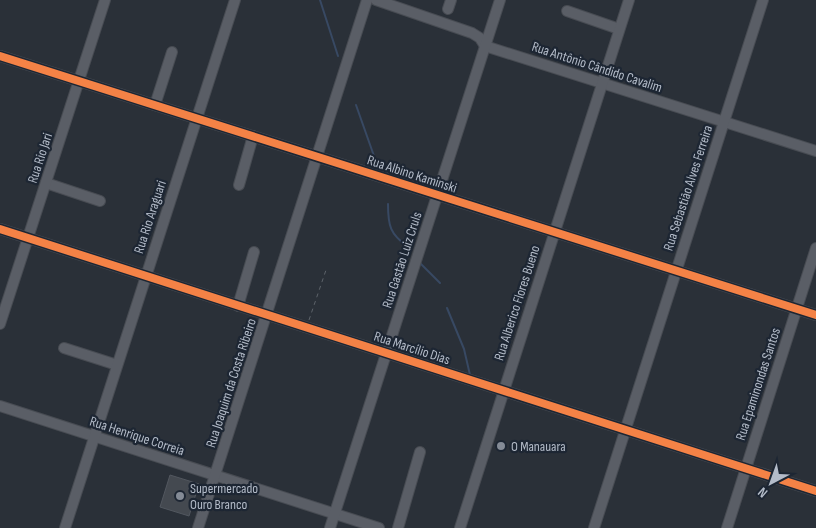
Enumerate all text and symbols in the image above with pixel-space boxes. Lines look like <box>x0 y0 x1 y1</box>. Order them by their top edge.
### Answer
street label: Rua Antônio Cândido Cavalim <box>530 38 664 96</box>
street label: Rua Sebastião Alves Ferreira <box>660 123 716 253</box>
street label: Rua Rio Jari <box>24 131 56 185</box>
street label: Rua Albino Kaminski <box>365 151 459 197</box>
street label: Rua Rio Araguari <box>130 178 170 256</box>
street label: Rua Gastão Luiz Cruls <box>378 210 426 310</box>
street label: Rua Alberico Flores Bueno <box>490 243 544 363</box>
street label: Rua Joaquim da Costa Ribeiro <box>202 316 260 450</box>
street label: Rua Epaminondas Santos <box>732 326 784 442</box>
street label: Rua Marcílio Dias <box>372 328 452 368</box>
street label: Rua Henrique Correia <box>87 413 187 459</box>
place label: O Manauara <box>511 438 566 455</box>
marker: O Manauara <box>495 440 507 452</box>
north arrow <box>746 458 796 508</box>
place label: Supermercado Ouro Branco <box>190 480 258 513</box>
text: N <box>754 484 771 501</box>
marker: Supermercado Ouro Branco <box>174 490 186 502</box>

